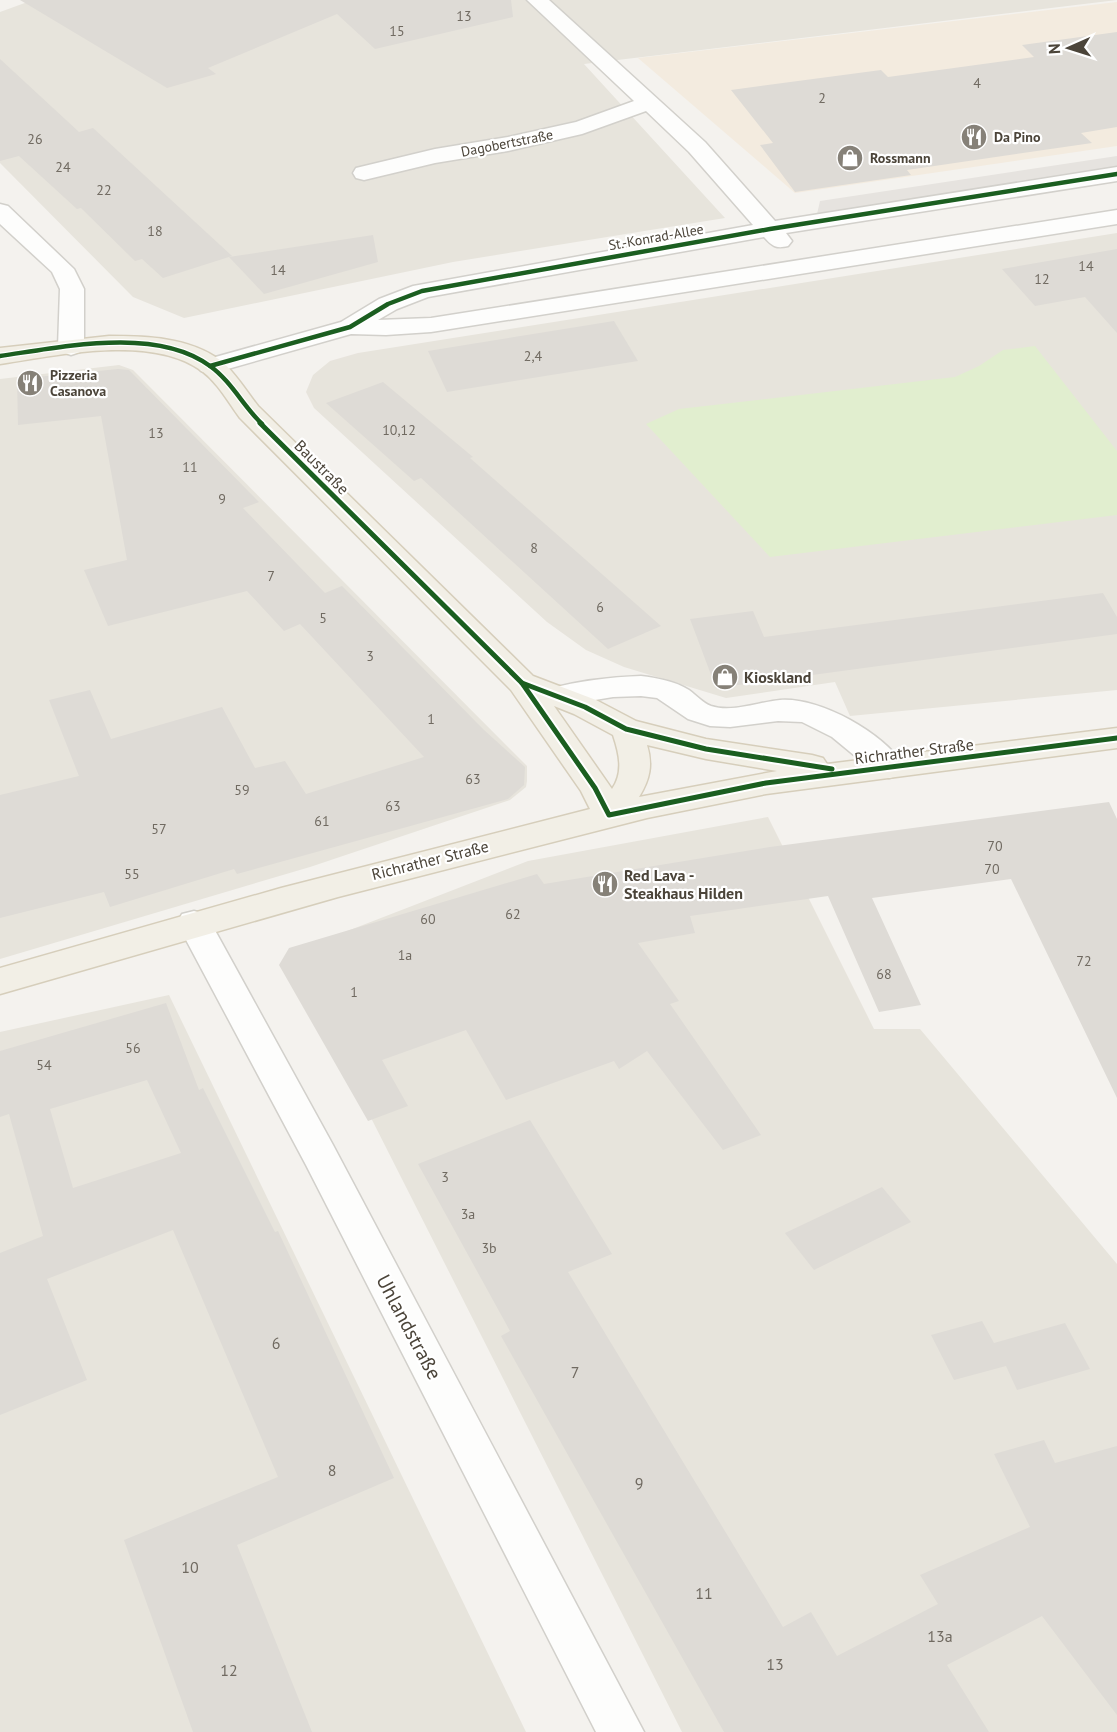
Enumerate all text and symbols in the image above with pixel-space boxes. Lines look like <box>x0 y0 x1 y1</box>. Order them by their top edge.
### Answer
house number: 13 <box>456 7 472 25</box>
north arrow <box>1039 18 1099 78</box>
house number: 15 <box>389 22 405 40</box>
text: N <box>1044 43 1064 55</box>
house number: 4 <box>973 74 981 92</box>
house number: 2 <box>818 89 826 107</box>
restaurant icon: Da Pino <box>959 122 989 152</box>
street label: Dagobertstraße <box>459 125 555 161</box>
place label: Da Pino <box>994 128 1041 146</box>
house number: 26 <box>27 130 43 148</box>
shop icon: Rossmann <box>835 143 865 173</box>
place label: Rossmann <box>870 149 931 167</box>
house number: 24 <box>55 158 71 176</box>
house number: 22 <box>96 181 112 199</box>
street label: St.-Konrad-Allee <box>607 220 705 254</box>
house number: 18 <box>147 222 163 240</box>
house number: 14 <box>1078 257 1094 275</box>
house number: 14 <box>270 261 286 279</box>
house number: 12 <box>1034 270 1050 288</box>
house number: 2,4 <box>524 347 543 365</box>
place label: Pizzeria Casanova <box>50 366 106 400</box>
restaurant icon: Pizzeria Casanova <box>15 368 45 398</box>
house number: 10,12 <box>382 421 416 439</box>
house number: 13 <box>148 424 164 442</box>
street label: Baustraße <box>291 436 353 498</box>
house number: 11 <box>182 458 198 476</box>
house number: 9 <box>218 490 226 508</box>
house number: 8 <box>530 539 538 557</box>
house number: 7 <box>267 567 275 585</box>
house number: 6 <box>596 598 604 616</box>
house number: 5 <box>319 609 327 627</box>
house number: 3 <box>366 647 374 665</box>
shop icon: Kioskland <box>710 662 740 692</box>
place label: Kioskland <box>744 667 811 687</box>
house number: 1 <box>427 710 435 728</box>
street label: Richrather Straße <box>853 734 975 768</box>
house number: 63 <box>465 770 481 788</box>
house number: 59 <box>234 781 250 799</box>
house number: 63 <box>385 797 401 815</box>
house number: 61 <box>314 812 330 830</box>
house number: 57 <box>151 820 167 838</box>
street label: Richrather Straße <box>369 836 491 884</box>
house number: 70 <box>987 837 1003 855</box>
house number: 70 <box>984 860 1000 878</box>
house number: 55 <box>124 865 140 883</box>
place label: Red Lava - Steakhaus Hilden <box>624 865 743 903</box>
restaurant icon: Red Lava - Steakhaus Hilden <box>590 869 620 899</box>
house number: 62 <box>505 905 521 923</box>
house number: 60 <box>420 910 436 928</box>
house number: 1a <box>398 946 412 964</box>
house number: 72 <box>1076 952 1092 970</box>
house number: 68 <box>876 965 892 983</box>
house number: 1 <box>350 983 358 1001</box>
house number: 56 <box>125 1039 141 1057</box>
house number: 54 <box>36 1056 52 1074</box>
house number: 3 <box>441 1168 449 1186</box>
house number: 3a <box>461 1205 475 1223</box>
house number: 3b <box>481 1239 497 1257</box>
street label: Uhlandstraße <box>370 1270 448 1384</box>
house number: 6 <box>272 1333 280 1353</box>
house number: 7 <box>571 1362 579 1382</box>
house number: 8 <box>328 1460 336 1480</box>
house number: 9 <box>635 1473 643 1493</box>
house number: 10 <box>181 1557 199 1577</box>
house number: 11 <box>695 1583 713 1603</box>
house number: 13a <box>927 1626 953 1646</box>
house number: 13 <box>766 1654 784 1674</box>
house number: 12 <box>220 1660 238 1680</box>

